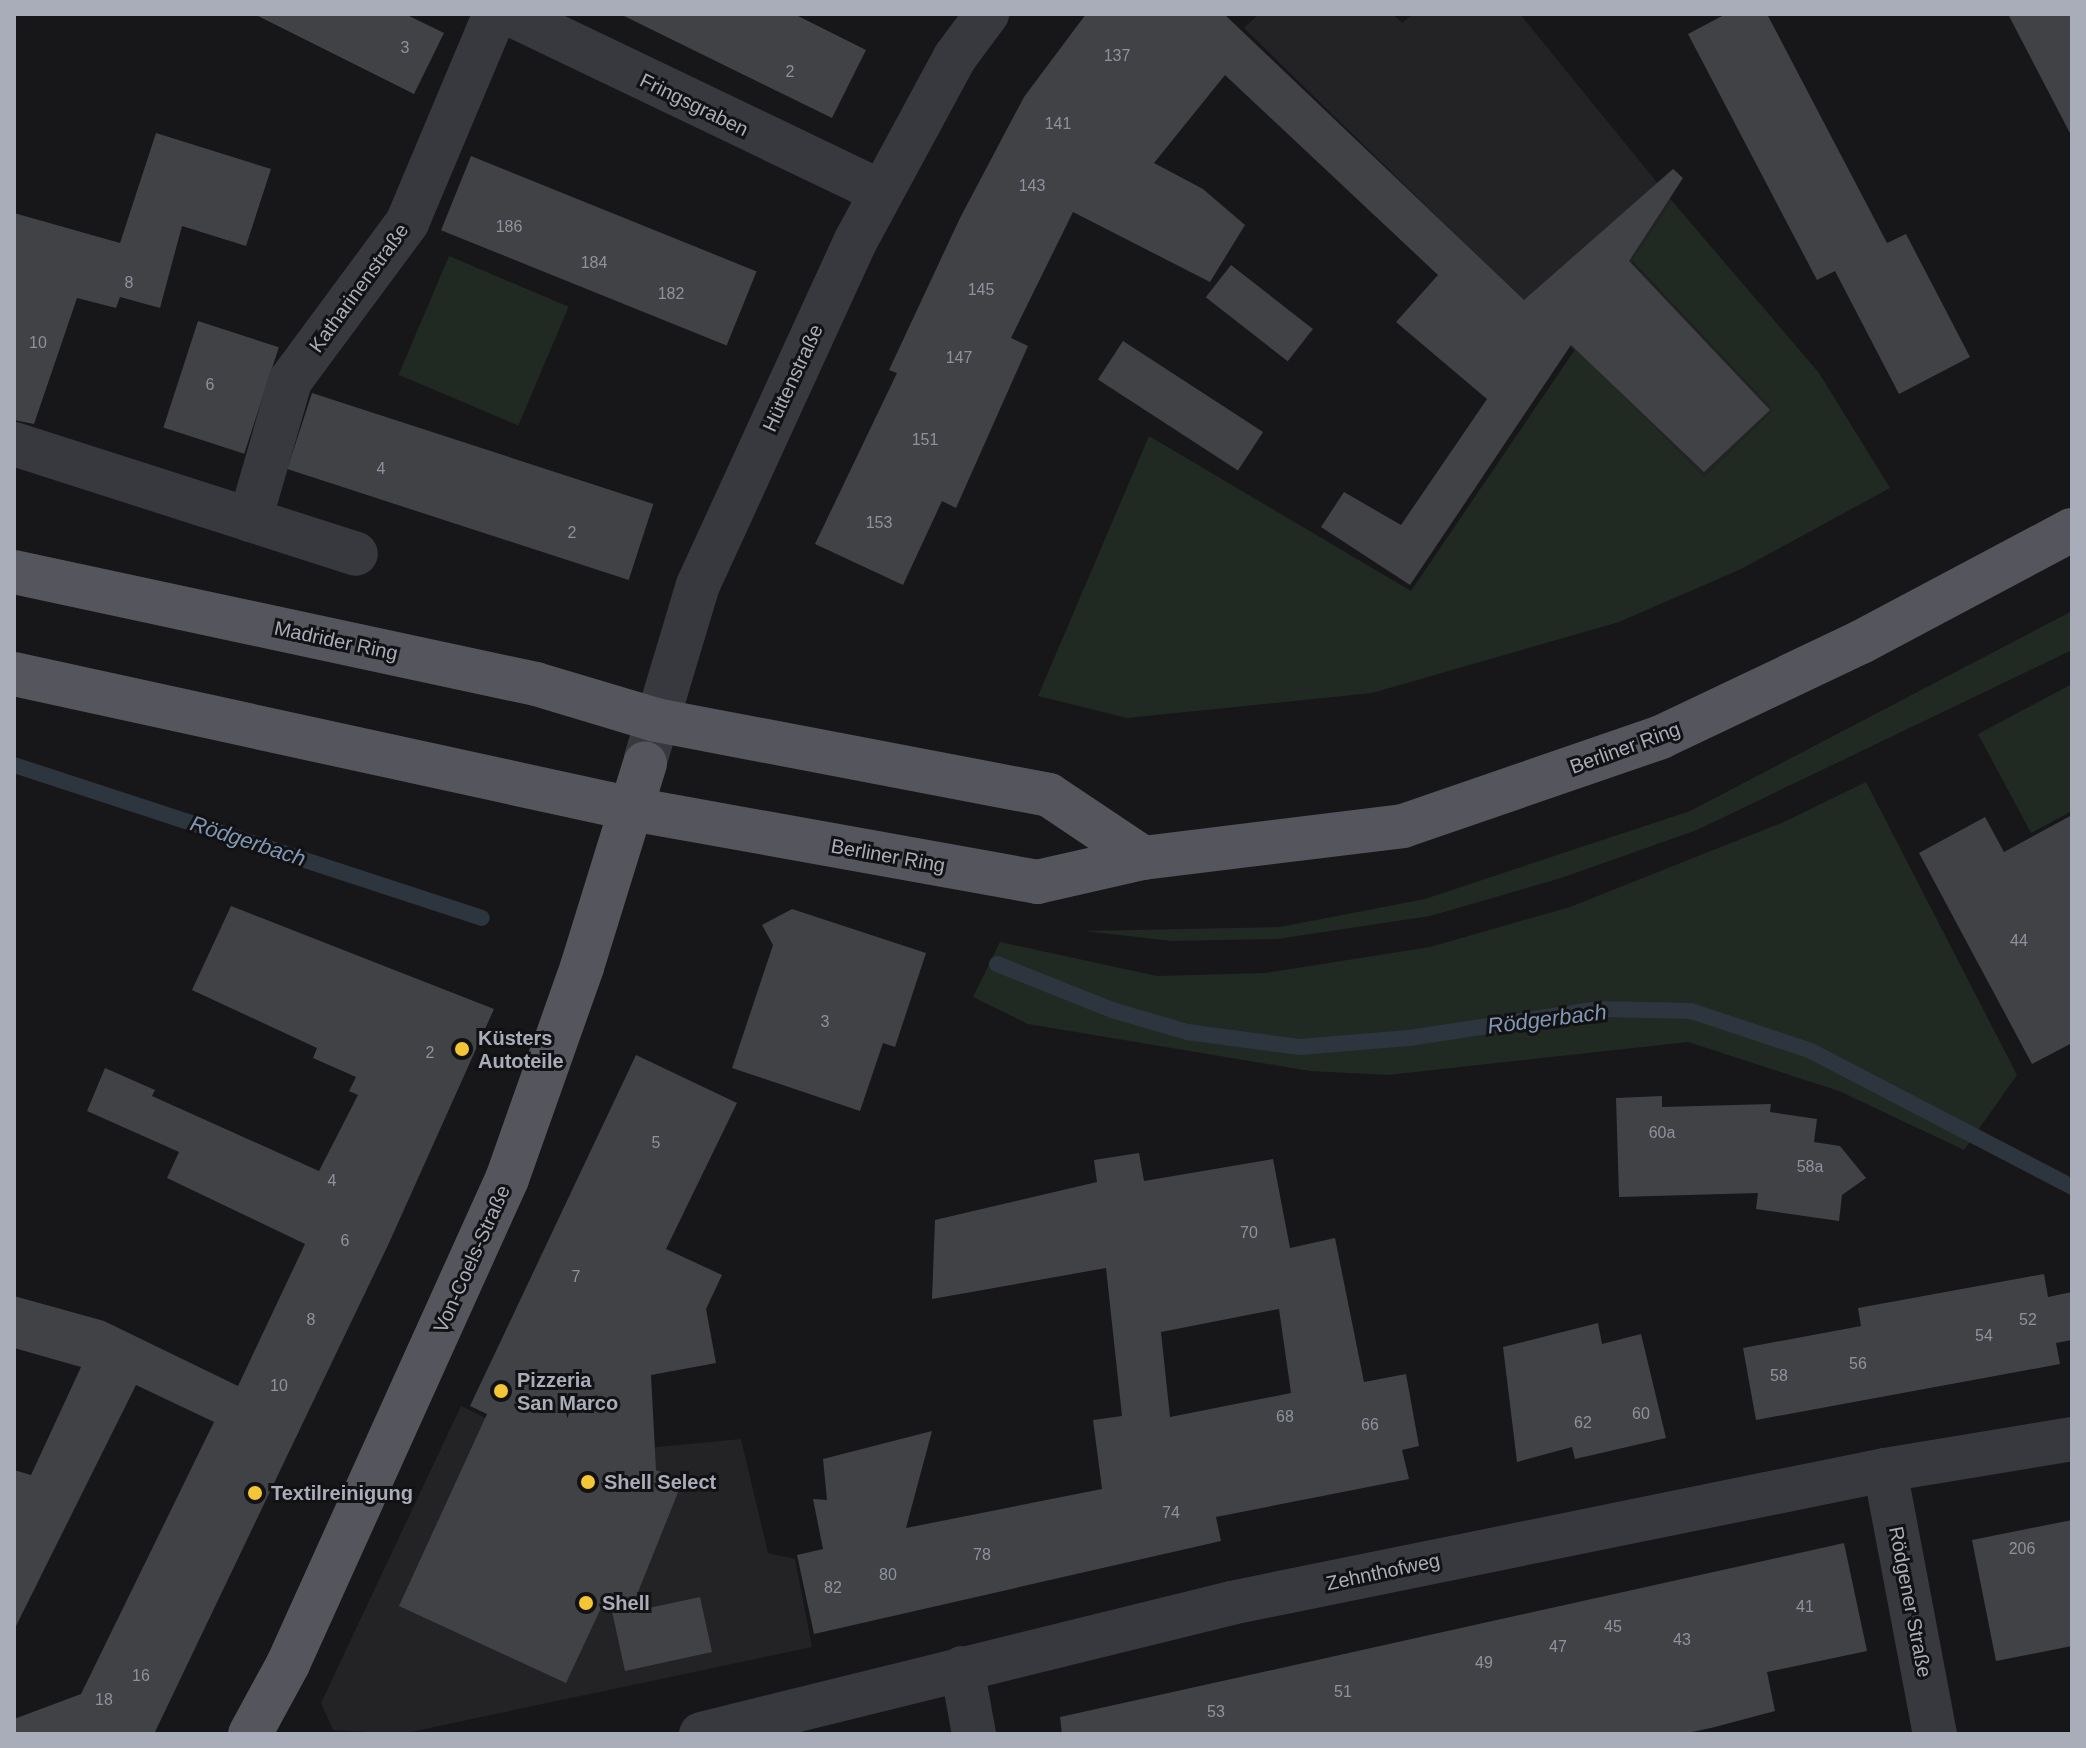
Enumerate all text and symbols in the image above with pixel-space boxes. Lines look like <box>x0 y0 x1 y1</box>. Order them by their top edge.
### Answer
house number: 3 <box>401 38 409 58</box>
house number: 137 <box>1104 46 1130 66</box>
house number: 2 <box>786 62 794 82</box>
street label: Fringsgraben <box>636 68 752 142</box>
house number: 141 <box>1045 114 1071 134</box>
house number: 143 <box>1019 176 1045 196</box>
house number: 186 <box>496 217 522 237</box>
street label: Katharinenstraße <box>304 219 414 357</box>
house number: 184 <box>581 253 607 273</box>
house number: 8 <box>125 273 133 293</box>
house number: 145 <box>968 280 994 300</box>
house number: 182 <box>658 284 684 304</box>
street label: Hüttenstraße <box>758 321 828 435</box>
house number: 10 <box>29 333 47 353</box>
house number: 147 <box>946 348 972 368</box>
house number: 6 <box>206 375 214 395</box>
house number: 151 <box>912 430 938 450</box>
house number: 4 <box>377 459 385 479</box>
house number: 153 <box>866 513 892 533</box>
house number: 2 <box>568 523 576 543</box>
street label: Madrider Ring <box>272 616 400 666</box>
street label: Berliner Ring <box>1567 717 1683 779</box>
water label: Rödgerbach <box>187 810 309 872</box>
street label: Berliner Ring <box>829 834 947 878</box>
house number: 44 <box>2010 931 2028 951</box>
water label: Rödgerbach <box>1486 999 1608 1039</box>
house number: 3 <box>821 1012 829 1032</box>
place label: Küsters Autoteile <box>478 1026 564 1073</box>
marker: Küsters Autoteile <box>453 1040 471 1058</box>
house number: 2 <box>426 1043 434 1063</box>
house number: 60a <box>1649 1123 1675 1143</box>
house number: 5 <box>652 1133 660 1153</box>
house number: 58a <box>1797 1157 1823 1177</box>
house number: 4 <box>328 1171 336 1191</box>
street label: Von-Coels-Straße <box>429 1182 515 1336</box>
house number: 70 <box>1240 1223 1258 1243</box>
house number: 6 <box>341 1231 349 1251</box>
house number: 7 <box>572 1267 580 1287</box>
house number: 8 <box>307 1310 315 1330</box>
house number: 52 <box>2019 1310 2037 1330</box>
house number: 54 <box>1975 1326 1993 1346</box>
house number: 56 <box>1849 1354 1867 1374</box>
house number: 58 <box>1770 1366 1788 1386</box>
place label: Pizzeria San Marco <box>517 1368 618 1415</box>
house number: 10 <box>270 1376 288 1396</box>
marker: Pizzeria San Marco <box>492 1382 510 1400</box>
house number: 60 <box>1632 1404 1650 1424</box>
house number: 68 <box>1276 1407 1294 1427</box>
house number: 62 <box>1574 1413 1592 1433</box>
house number: 66 <box>1361 1415 1379 1435</box>
place label: Shell Select <box>604 1470 716 1494</box>
marker: Shell Select <box>579 1473 597 1491</box>
place label: Textilreinigung <box>271 1481 413 1505</box>
marker: Textilreinigung <box>246 1484 264 1502</box>
house number: 74 <box>1162 1503 1180 1523</box>
street label: Rödgener Straße <box>1884 1524 1936 1680</box>
house number: 206 <box>2009 1539 2035 1559</box>
house number: 78 <box>973 1545 991 1565</box>
street label: Zehnthofweg <box>1324 1548 1442 1596</box>
house number: 80 <box>879 1565 897 1585</box>
house number: 82 <box>824 1578 842 1598</box>
place label: Shell <box>602 1591 650 1615</box>
marker: Shell <box>577 1594 595 1612</box>
house number: 41 <box>1796 1597 1814 1617</box>
house number: 45 <box>1604 1617 1622 1637</box>
house number: 43 <box>1673 1630 1691 1650</box>
house number: 47 <box>1549 1637 1567 1657</box>
house number: 49 <box>1475 1653 1493 1673</box>
house number: 16 <box>132 1666 150 1686</box>
house number: 51 <box>1334 1682 1352 1702</box>
house number: 18 <box>95 1690 113 1710</box>
house number: 53 <box>1207 1702 1225 1722</box>

